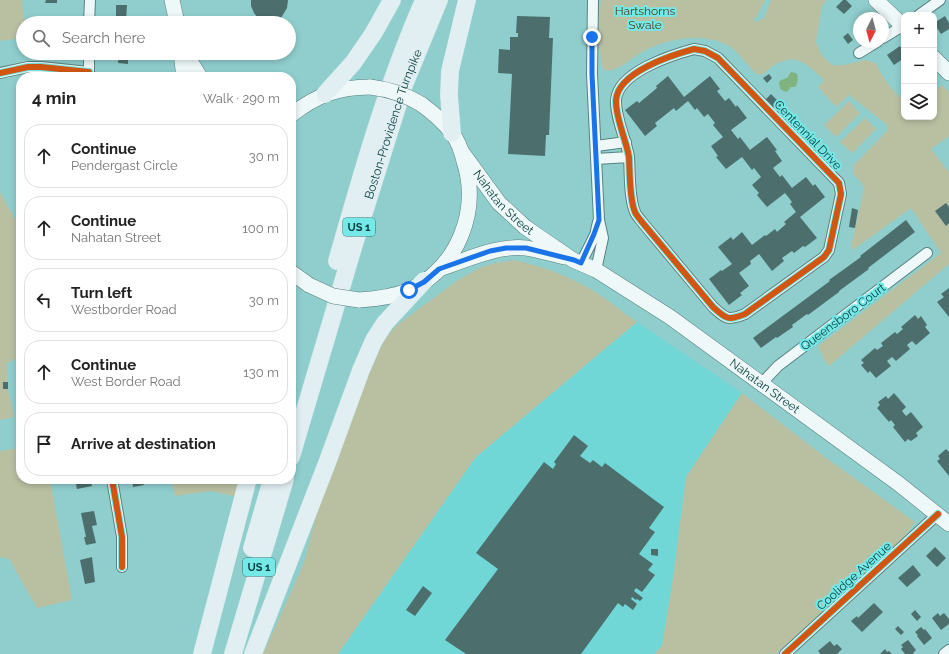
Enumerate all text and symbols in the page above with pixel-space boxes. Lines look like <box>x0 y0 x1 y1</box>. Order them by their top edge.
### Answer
park label: Hartshorns Swale <box>615 4 675 32</box>
north arrow <box>853 12 889 48</box>
map controls <box>901 12 937 120</box>
button: + <box>901 12 937 48</box>
search box <box>16 16 296 60</box>
icon: search <box>30 27 52 49</box>
route end <box>583 28 601 46</box>
text: Search here <box>62 29 145 47</box>
street label: Boston-Providence Turnpike <box>362 47 425 201</box>
button: − <box>901 48 937 84</box>
button: layers <box>901 84 937 120</box>
text: 4 min <box>32 88 76 108</box>
text: Walk · 290 m <box>203 91 280 106</box>
street label: Centennial Drive <box>771 97 845 173</box>
text: Continue <box>71 140 136 158</box>
icon: ahead <box>33 145 55 167</box>
text: 30 m <box>249 149 279 164</box>
text: Pendergast Circle <box>71 158 178 173</box>
street label: Nahatan Street <box>470 167 536 238</box>
text: Continue <box>71 212 136 230</box>
icon: ahead <box>33 217 55 239</box>
road number: US 1 <box>343 218 375 236</box>
text: 100 m <box>242 221 279 236</box>
text: Nahatan Street <box>71 230 161 245</box>
route start <box>400 281 418 299</box>
street label: Queensboro Court <box>798 281 888 353</box>
text: Turn left <box>71 284 132 302</box>
icon: left <box>33 289 55 311</box>
text: 30 m <box>249 293 279 308</box>
text: Westborder Road <box>71 302 177 317</box>
text: Continue <box>71 356 136 374</box>
street label: Nahatan Street <box>727 356 802 416</box>
icon: ahead <box>33 361 55 383</box>
text: 130 m <box>243 365 279 380</box>
text: West Border Road <box>71 374 181 389</box>
icon: arrive <box>33 433 55 455</box>
text: Arrive at destination <box>71 435 216 453</box>
street label: Coolidge Avenue <box>814 539 894 613</box>
road number: US 1 <box>243 558 275 576</box>

